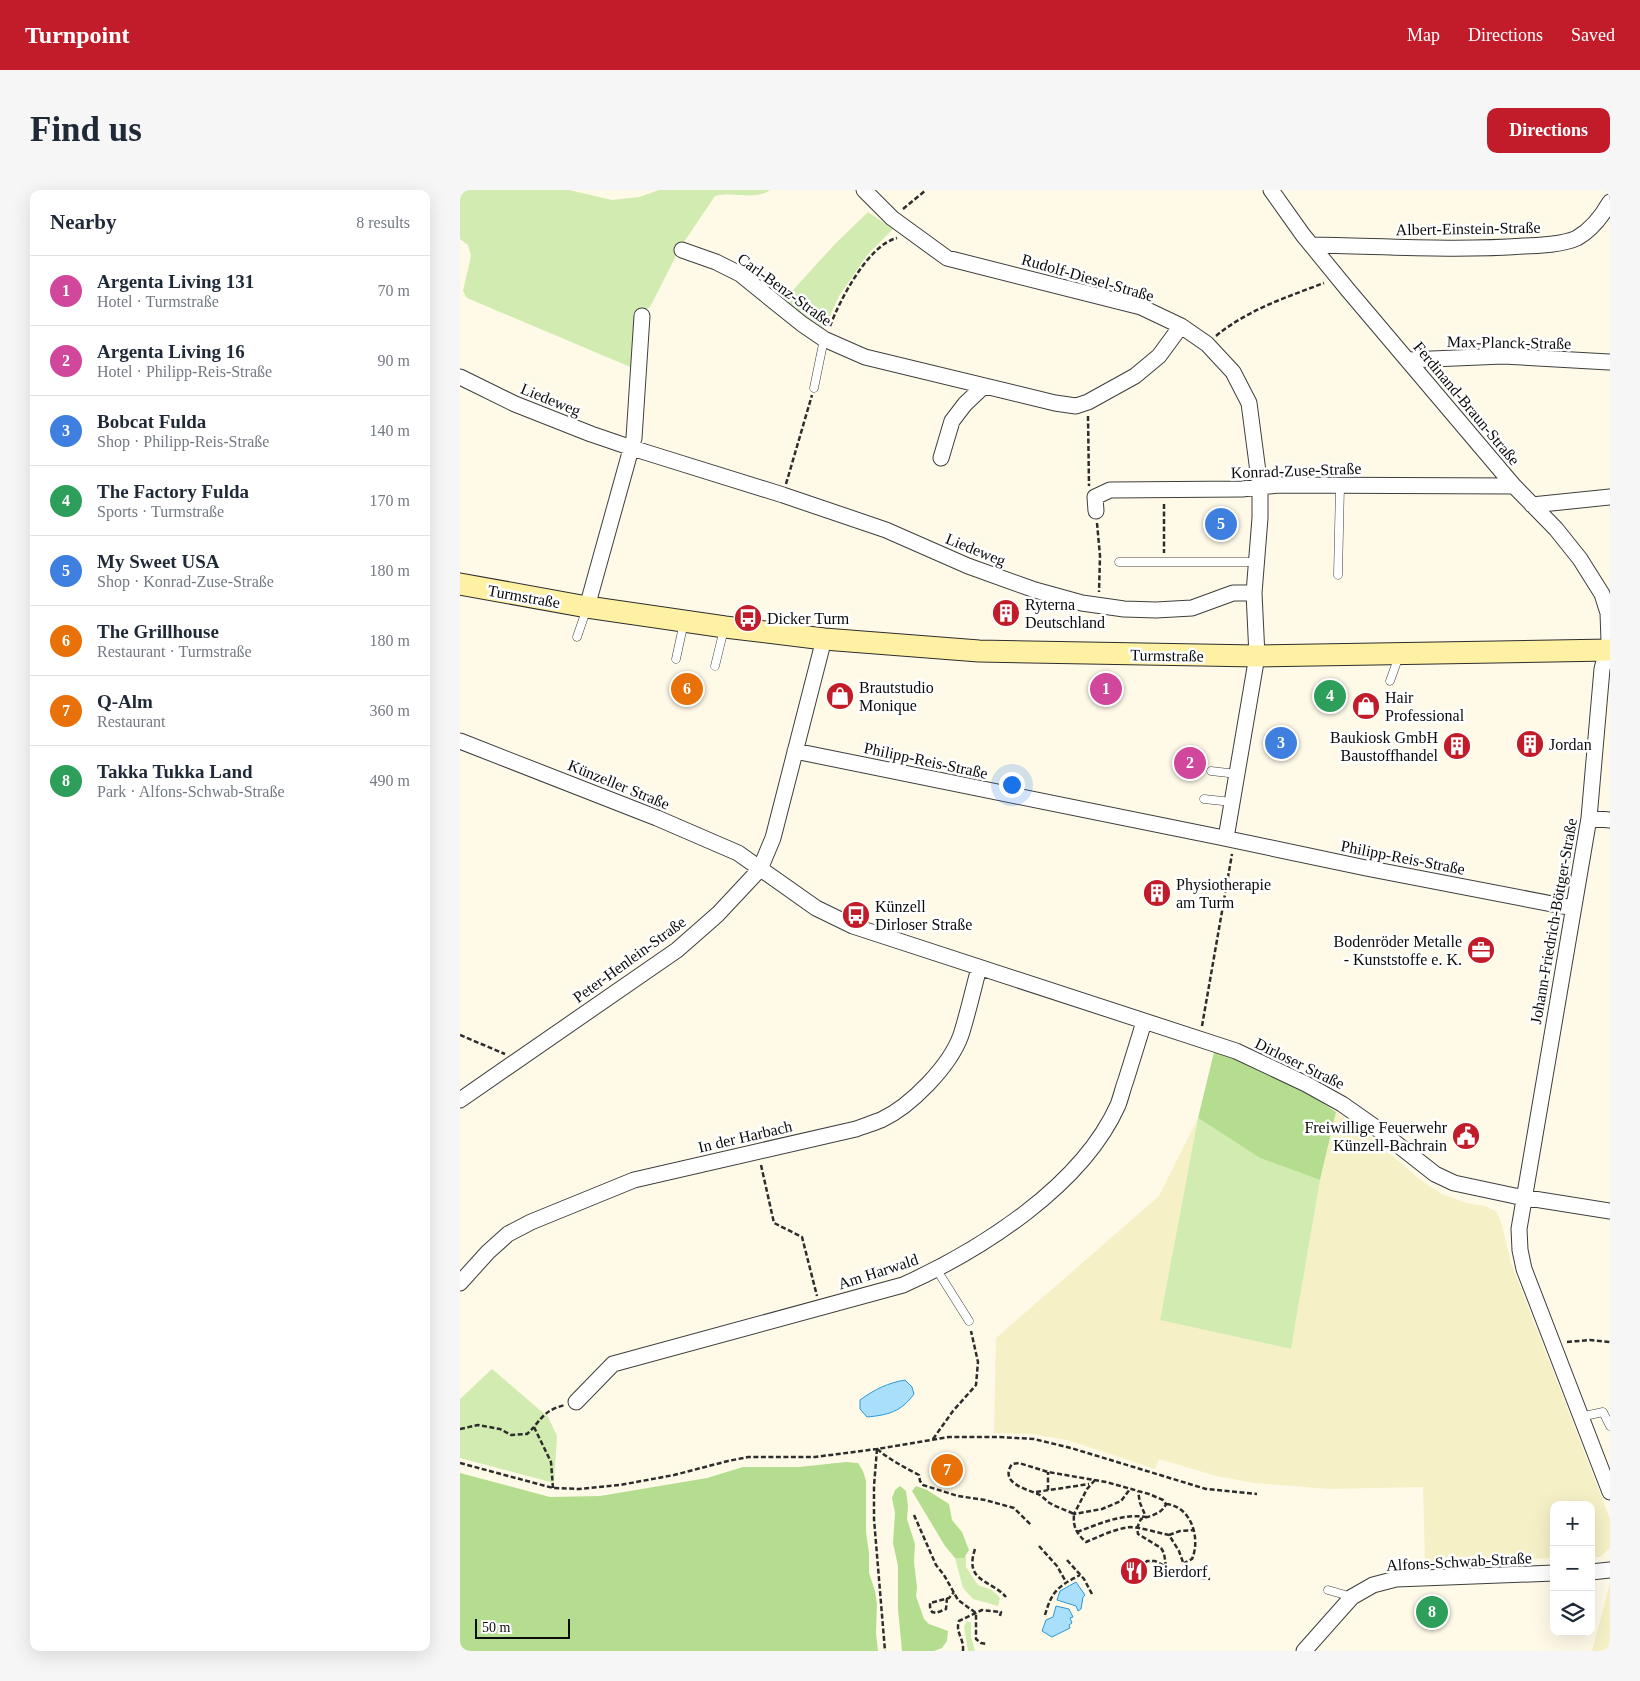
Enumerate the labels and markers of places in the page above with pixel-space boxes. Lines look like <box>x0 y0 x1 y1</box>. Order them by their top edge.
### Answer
pin: 5 <box>1205 505 1237 543</box>
place label: Ryterna Deutschland <box>1025 596 1105 631</box>
building icon: Ryterna Deutschland <box>991 598 1021 628</box>
bus stop icon: Dicker Turm <box>733 603 763 633</box>
place label: Dicker Turm <box>767 610 850 627</box>
pin: 6 <box>671 670 703 708</box>
pin: 1 <box>1090 670 1122 708</box>
pin: 4 <box>1314 677 1346 715</box>
place label: Brautstudio Monique <box>859 679 934 715</box>
shop icon: Brautstudio Monique <box>825 681 855 711</box>
place label: Hair Professional <box>1385 689 1465 724</box>
shop icon: Hair Professional <box>1351 691 1381 721</box>
pin: 3 <box>1265 724 1297 762</box>
place label: Baukiosk GmbH Baustoffhandel <box>1330 729 1439 764</box>
building icon: Jordan <box>1515 729 1545 759</box>
building icon: Baukiosk GmbH Baustoffhandel <box>1442 731 1472 761</box>
place label: Jordan <box>1549 736 1592 753</box>
pin: 2 <box>1174 744 1206 782</box>
place label: Physiotherapie am Turm <box>1176 876 1271 911</box>
building icon: Physiotherapie am Turm <box>1142 878 1172 908</box>
place label: Künzell Dirloser Straße <box>875 898 972 933</box>
bus stop icon: Künzell Dirloser Straße <box>841 900 871 930</box>
place label: Bodenröder Metalle - Kunststoffe e. K. <box>1334 933 1462 968</box>
office icon: Bodenröder Metalle - Kunststoffe e. K. <box>1466 935 1496 965</box>
place label: Freiwillige Feuerwehr Künzell-Bachrain <box>1304 1119 1448 1154</box>
public building icon: Freiwillige Feuerwehr Künzell-Bachrain <box>1451 1121 1481 1151</box>
pin: 7 <box>931 1451 963 1489</box>
restaurant icon: Bierdorf <box>1119 1556 1149 1586</box>
place label: Bierdorf <box>1153 1563 1208 1580</box>
pin: 8 <box>1416 1593 1448 1631</box>

